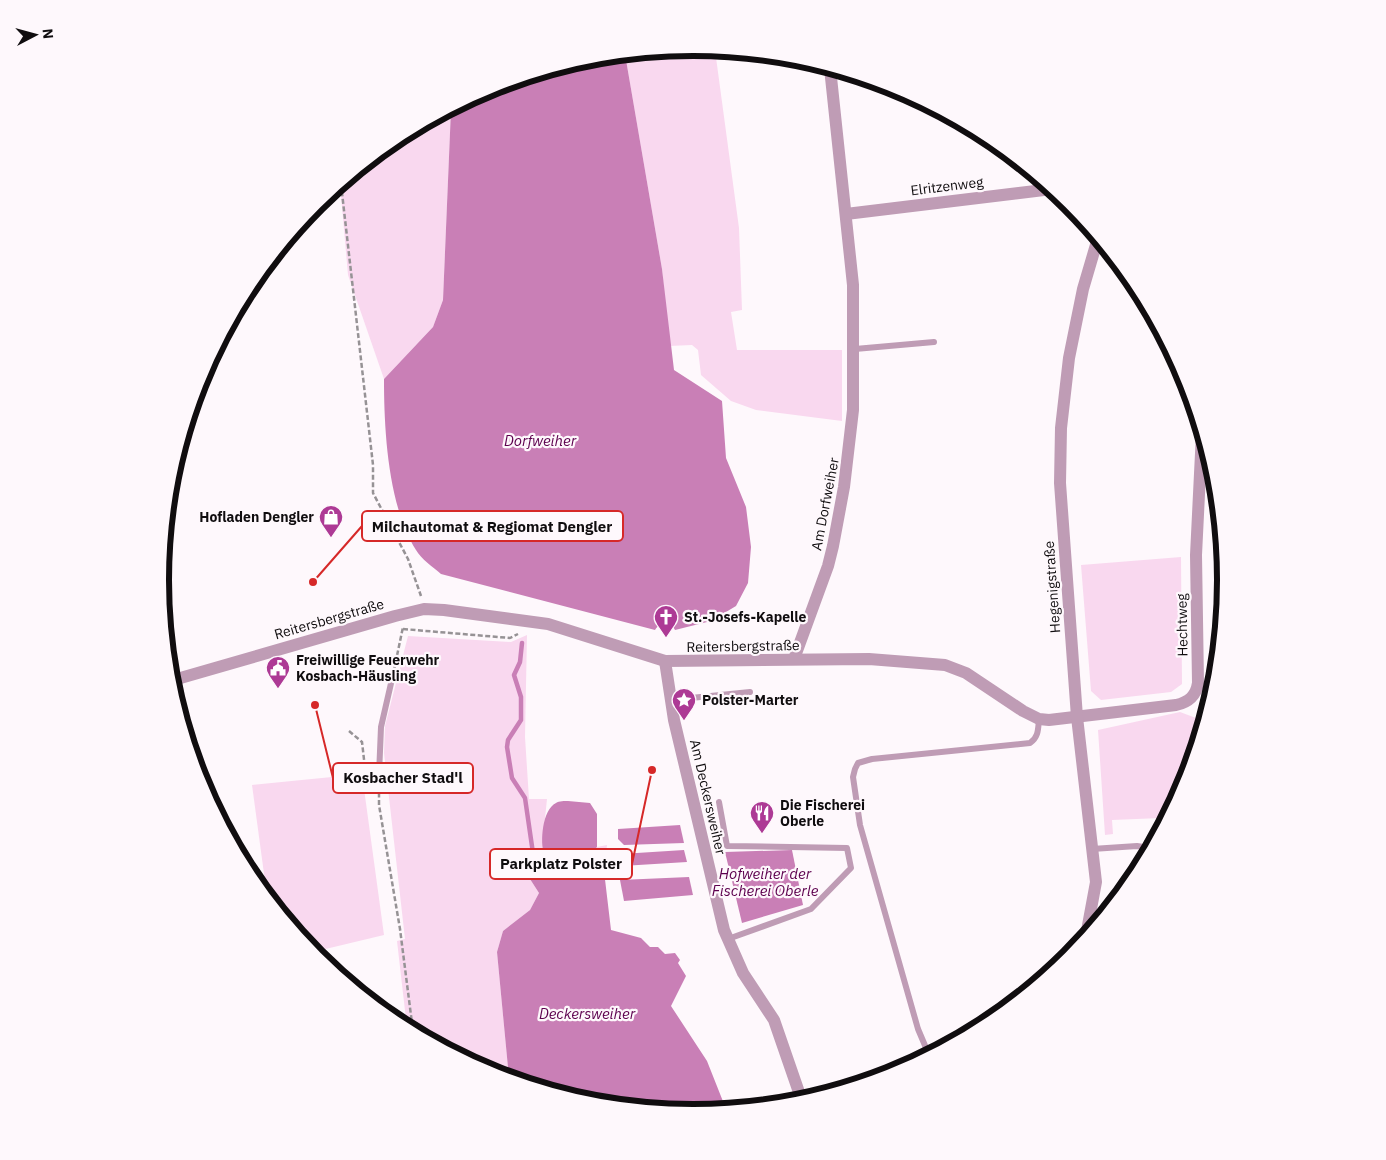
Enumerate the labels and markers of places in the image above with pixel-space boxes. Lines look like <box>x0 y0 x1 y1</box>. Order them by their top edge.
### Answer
shop icon: Hofladen Dengler <box>318 504 344 538</box>
place label: Hofladen Dengler <box>199 508 314 526</box>
callout: Milchautomat & Regiomat Dengler <box>362 511 623 541</box>
church icon: St.-Josefs-Kapelle <box>653 604 679 638</box>
place label: St.-Josefs-Kapelle <box>684 608 806 626</box>
place label: Freiwillige Feuerwehr Kosbach-Häusling <box>296 651 440 685</box>
public building icon: Freiwillige Feuerwehr Kosbach-Häusling <box>265 655 291 689</box>
place icon: Polster-Marter <box>671 687 697 721</box>
place label: Polster-Marter <box>702 691 799 709</box>
callout: Kosbacher Stad'l <box>333 763 473 793</box>
place label: Die Fischerei Oberle <box>780 796 865 830</box>
restaurant icon: Die Fischerei Oberle <box>749 800 775 834</box>
callout: Parkplatz Polster <box>490 849 632 879</box>

